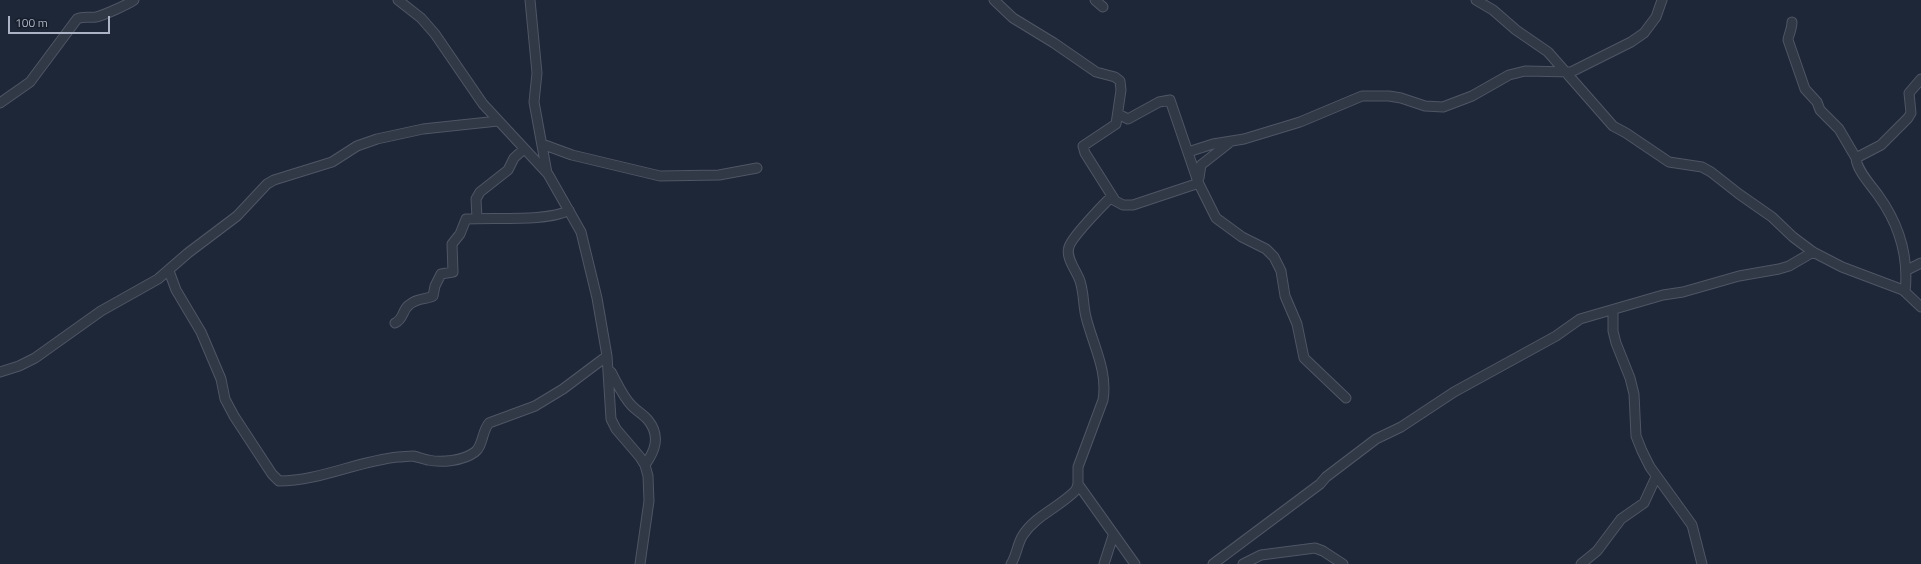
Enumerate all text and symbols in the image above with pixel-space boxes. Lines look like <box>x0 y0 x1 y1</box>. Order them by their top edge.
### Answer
scale bar <box>10 8 112 34</box>
text: 100 m <box>15 13 48 32</box>

